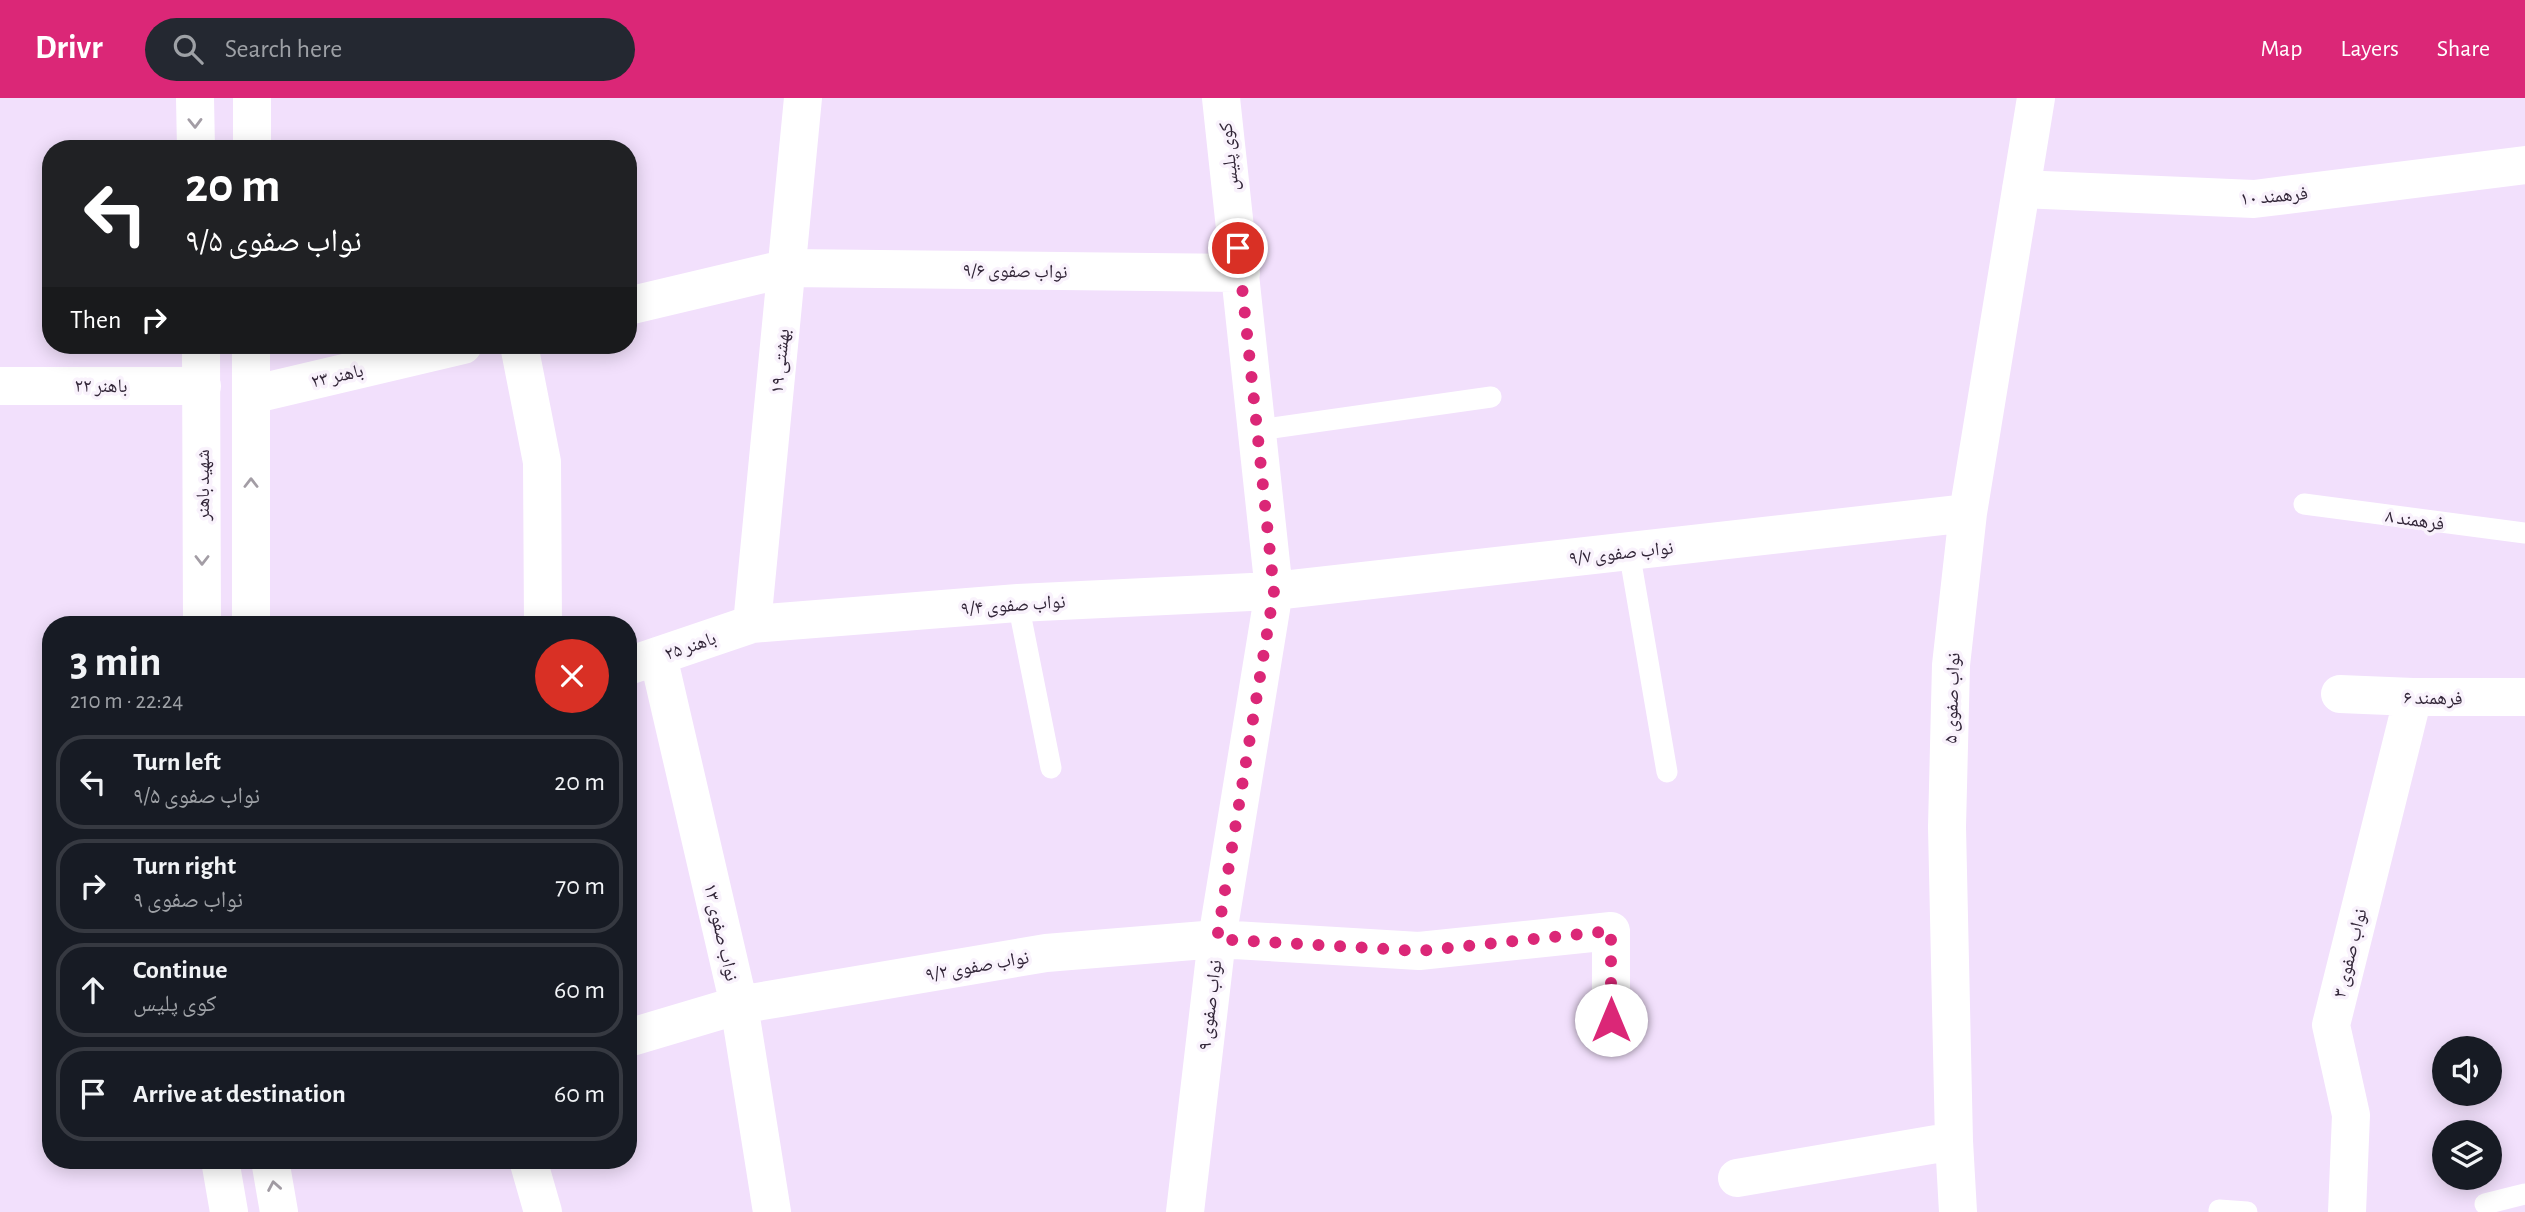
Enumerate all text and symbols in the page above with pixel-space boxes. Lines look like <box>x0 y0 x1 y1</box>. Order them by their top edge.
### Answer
search box <box>145 18 635 81</box>
icon: search <box>169 30 207 68</box>
text: Drivr <box>35 32 103 65</box>
text: Search here <box>225 36 342 62</box>
text: Map <box>2260 37 2302 61</box>
text: Layers <box>2340 37 2399 61</box>
text: Share <box>2437 37 2490 61</box>
one-way arrow <box>188 118 203 129</box>
street label: کوی پلیس <box>1216 121 1244 192</box>
text: 20 m <box>185 162 281 211</box>
icon: left <box>70 168 161 259</box>
street label: فرهمند ۱۰ <box>2239 184 2309 210</box>
pin <box>1208 218 1268 278</box>
text: نواب صفوی ۹/۵ <box>185 225 362 257</box>
icon: arrive <box>1219 229 1257 267</box>
street label: نواب صفوی ۹/۶ <box>962 261 1068 283</box>
icon: right <box>135 301 173 339</box>
text: Then <box>70 307 121 333</box>
street label: بهشتی ۱۹ <box>768 328 794 395</box>
street label: باهنر ۲۳ <box>309 361 366 393</box>
street label: باهنر ۲۲ <box>74 377 128 397</box>
street label: شهید باهنر <box>194 449 214 522</box>
one-way arrow <box>243 477 259 488</box>
street label: فرهمند ۸ <box>2384 507 2446 535</box>
street label: نواب صفوی ۹/۷ <box>1568 539 1674 569</box>
one-way arrow <box>194 555 210 566</box>
street label: نواب صفوی ۹/۴ <box>960 592 1066 620</box>
street label: باهنر ۲۵ <box>662 629 719 665</box>
button: close <box>535 639 609 713</box>
text: 3 min <box>70 641 162 683</box>
street label: نواب صفوی ۵ <box>1941 652 1965 744</box>
street label: فرهمند ۶ <box>2403 688 2463 710</box>
text: 210 m · 22:24 <box>70 690 183 713</box>
text: Turn left <box>133 749 221 775</box>
icon: left <box>74 763 112 801</box>
text: 20 m <box>554 769 605 795</box>
text: نواب صفوی ۹/۵ <box>133 785 260 808</box>
text: Turn right <box>133 853 236 879</box>
icon: right <box>74 867 112 905</box>
text: 70 m <box>555 873 605 899</box>
street label: نواب صفوی ۱۳ <box>699 882 741 983</box>
text: نواب صفوی ۹ <box>133 889 243 912</box>
street label: نواب صفوی ۳ <box>2330 907 2372 1000</box>
street label: نواب صفوی ۹/۲ <box>924 948 1031 986</box>
text: Continue <box>133 957 228 983</box>
street label: نواب صفوی ۹ <box>1196 959 1226 1052</box>
icon: ahead <box>74 971 112 1009</box>
text: 60 m <box>554 977 605 1003</box>
position arrow <box>1574 983 1648 1057</box>
text: کوی پلیس <box>133 993 217 1016</box>
map controls <box>2432 1036 2502 1190</box>
button: sound <box>2432 1036 2502 1106</box>
icon: arrive <box>74 1075 112 1113</box>
text: Arrive at destination <box>133 1081 346 1107</box>
text: 60 m <box>554 1081 605 1107</box>
button: layers <box>2432 1120 2502 1190</box>
one-way arrow <box>267 1180 282 1192</box>

